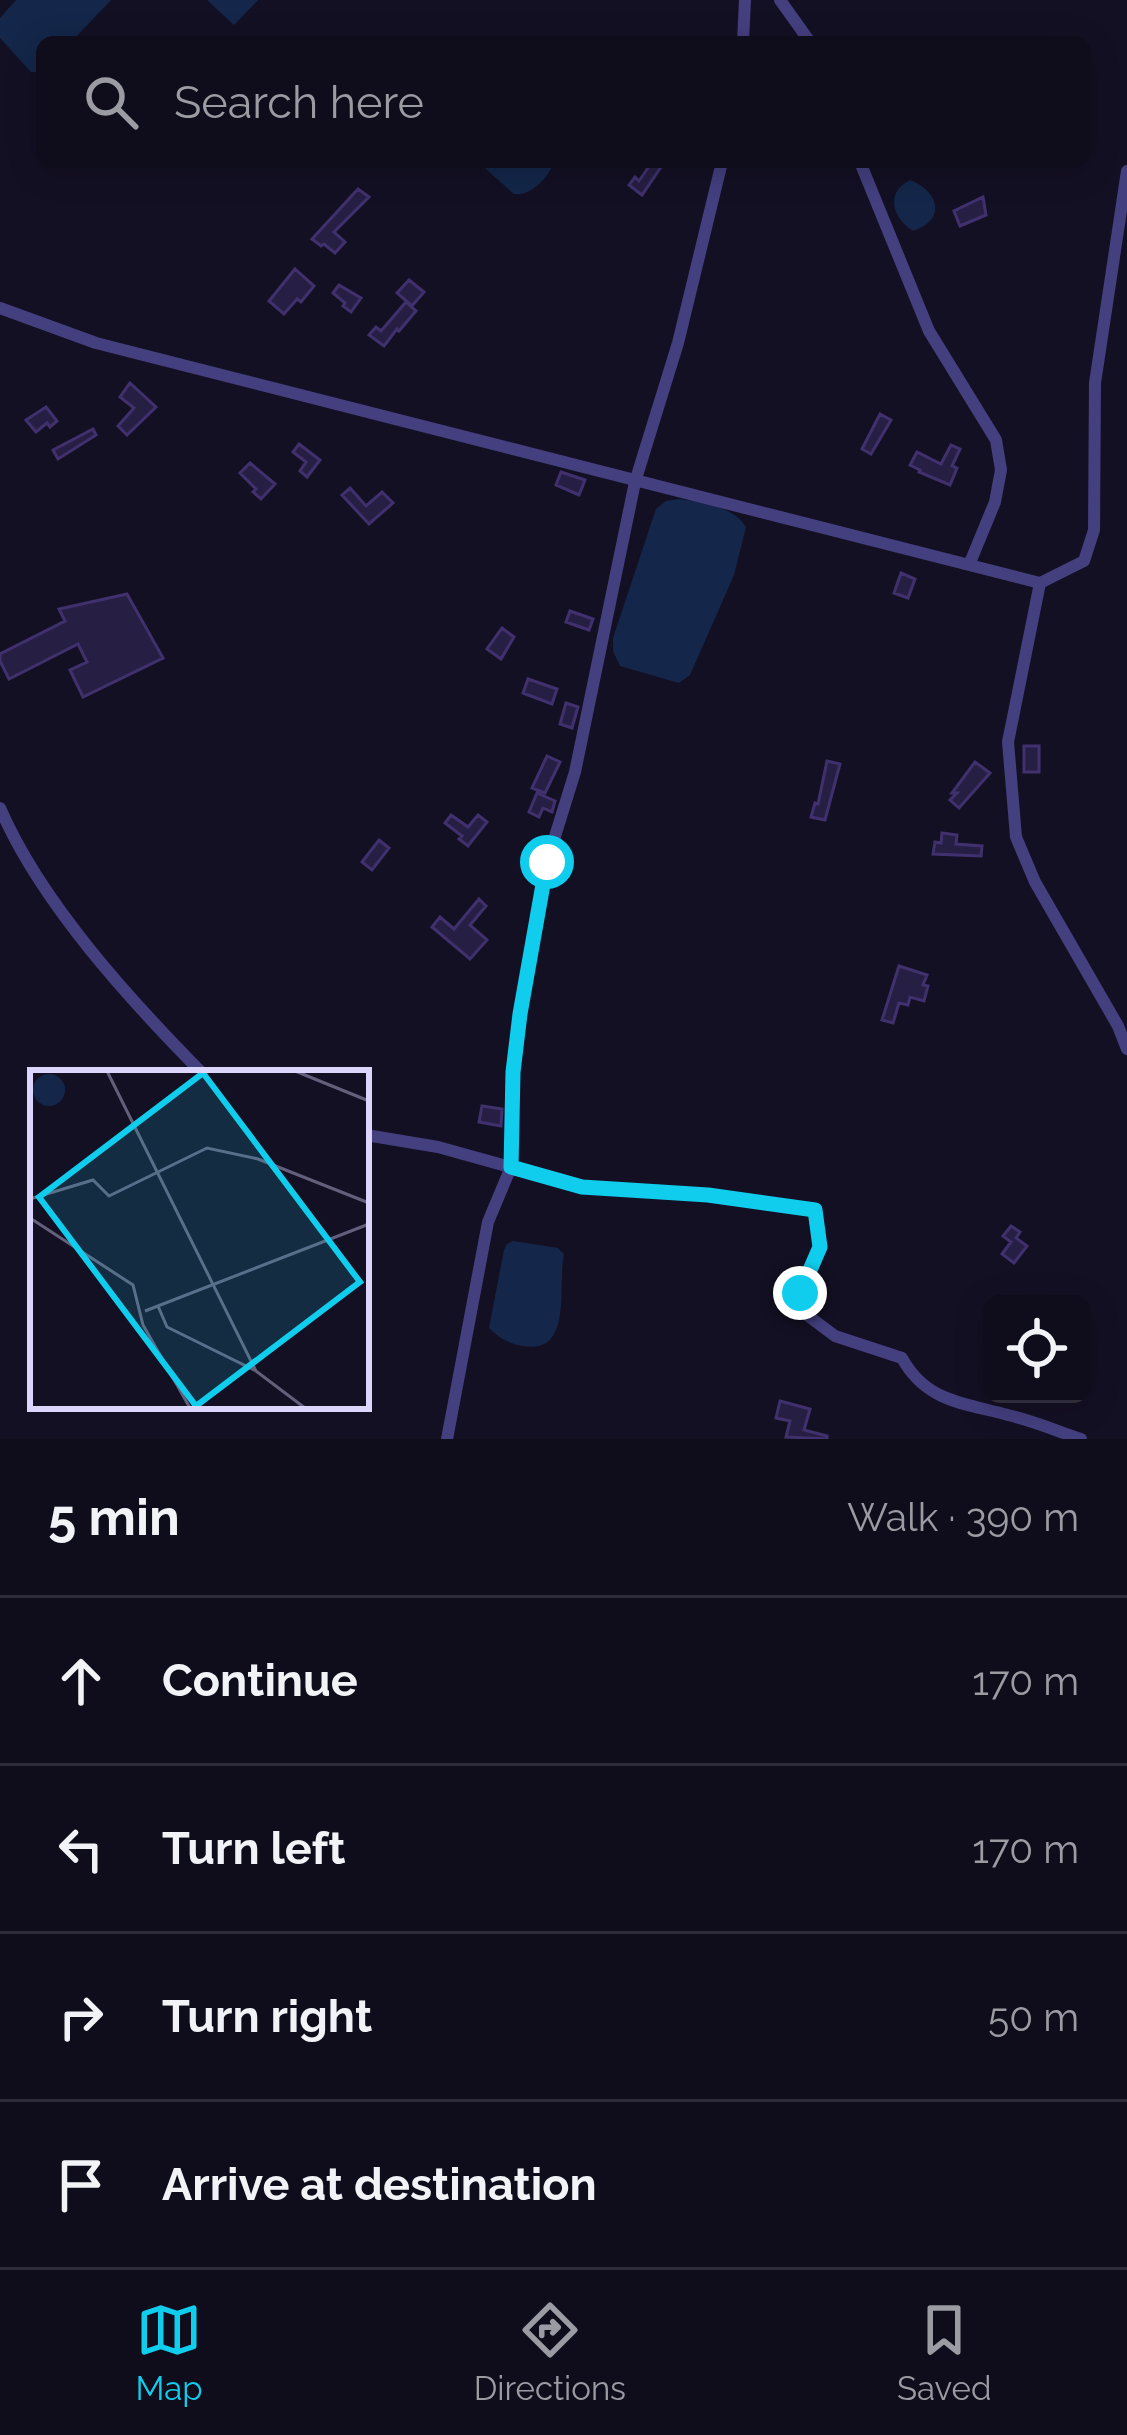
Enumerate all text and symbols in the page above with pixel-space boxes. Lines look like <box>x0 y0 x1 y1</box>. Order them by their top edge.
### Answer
search box <box>36 36 1091 168</box>
icon: search <box>78 69 144 135</box>
text: Search here <box>174 76 424 129</box>
route start <box>520 835 574 889</box>
inset map <box>30 1070 369 1409</box>
route end <box>773 1266 827 1320</box>
map controls <box>983 1295 1091 1403</box>
button: locate <box>983 1295 1091 1403</box>
text: 5 min <box>48 1487 180 1547</box>
text: Walk · 390 m <box>847 1494 1079 1540</box>
icon: ahead <box>48 1648 114 1714</box>
text: Continue <box>162 1654 358 1707</box>
text: 170 m <box>972 1658 1079 1704</box>
icon: left <box>48 1816 114 1882</box>
text: Turn left <box>162 1822 345 1875</box>
text: 170 m <box>972 1826 1079 1872</box>
icon: right <box>48 1984 114 2050</box>
text: Turn right <box>162 1990 372 2043</box>
text: 50 m <box>988 1994 1079 2040</box>
icon: arrive <box>48 2152 114 2218</box>
text: Arrive at destination <box>162 2158 597 2211</box>
tab: Map <box>136 2297 203 2408</box>
tab: Directions <box>474 2297 626 2408</box>
tab: Saved <box>897 2297 991 2408</box>

